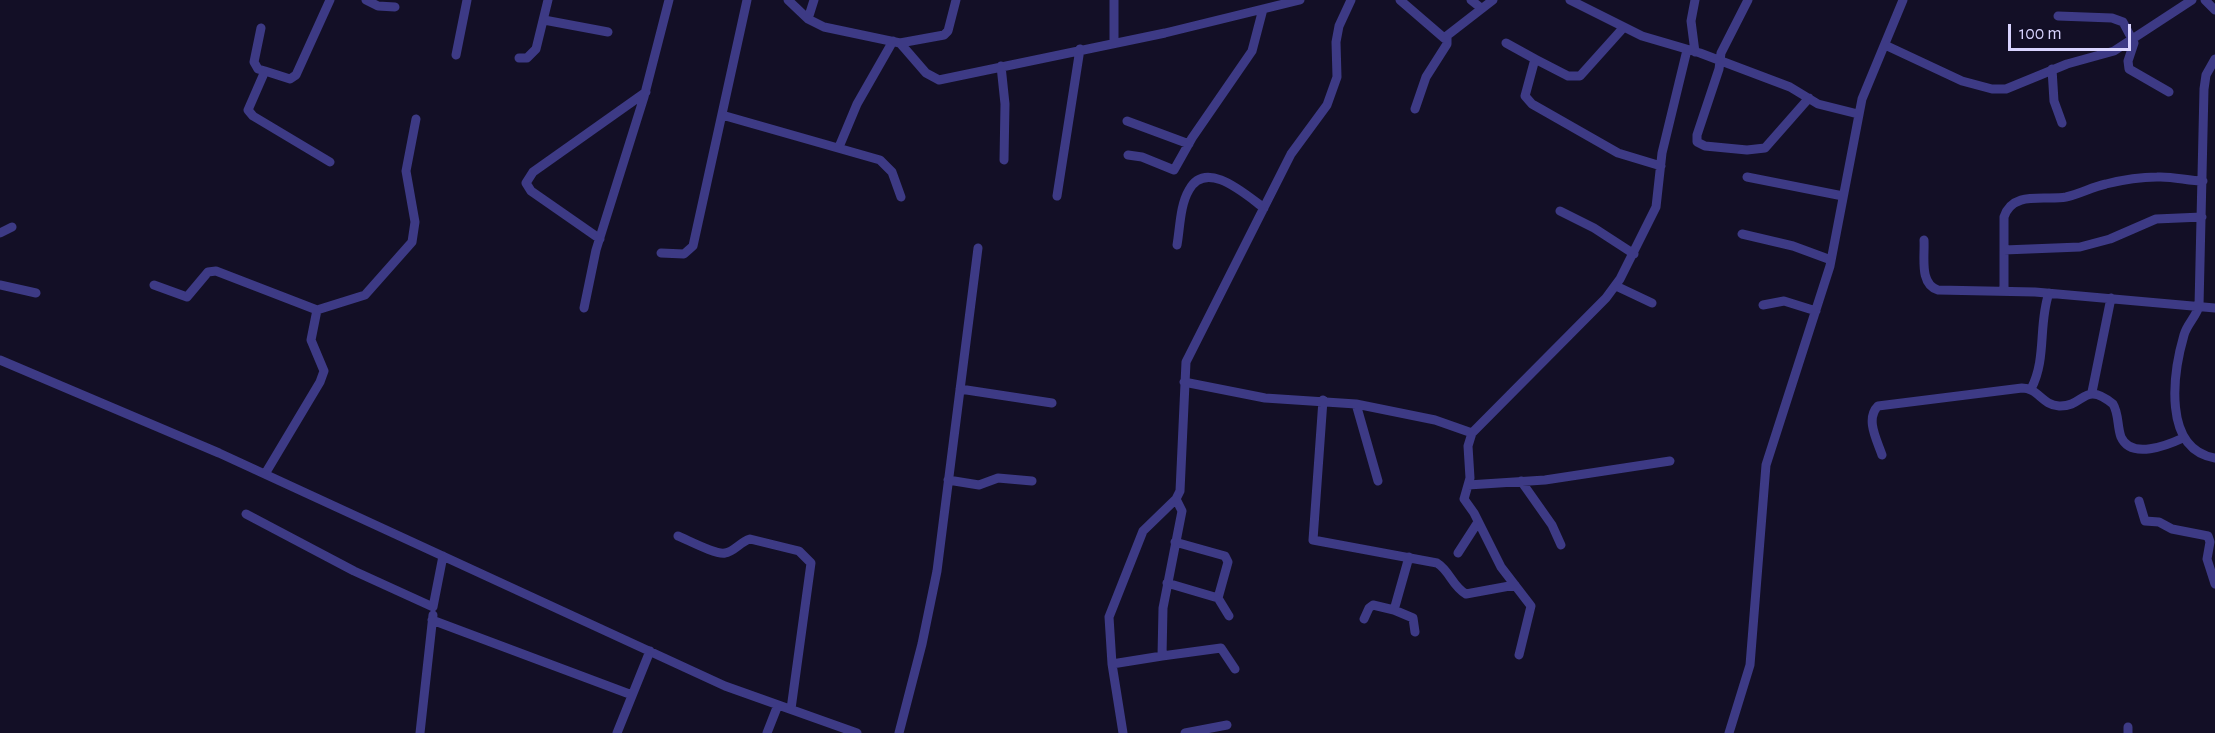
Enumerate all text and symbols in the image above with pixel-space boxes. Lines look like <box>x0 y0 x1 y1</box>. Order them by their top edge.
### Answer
scale bar <box>2011 12 2134 50</box>
text: 100 m <box>2019 25 2062 43</box>

